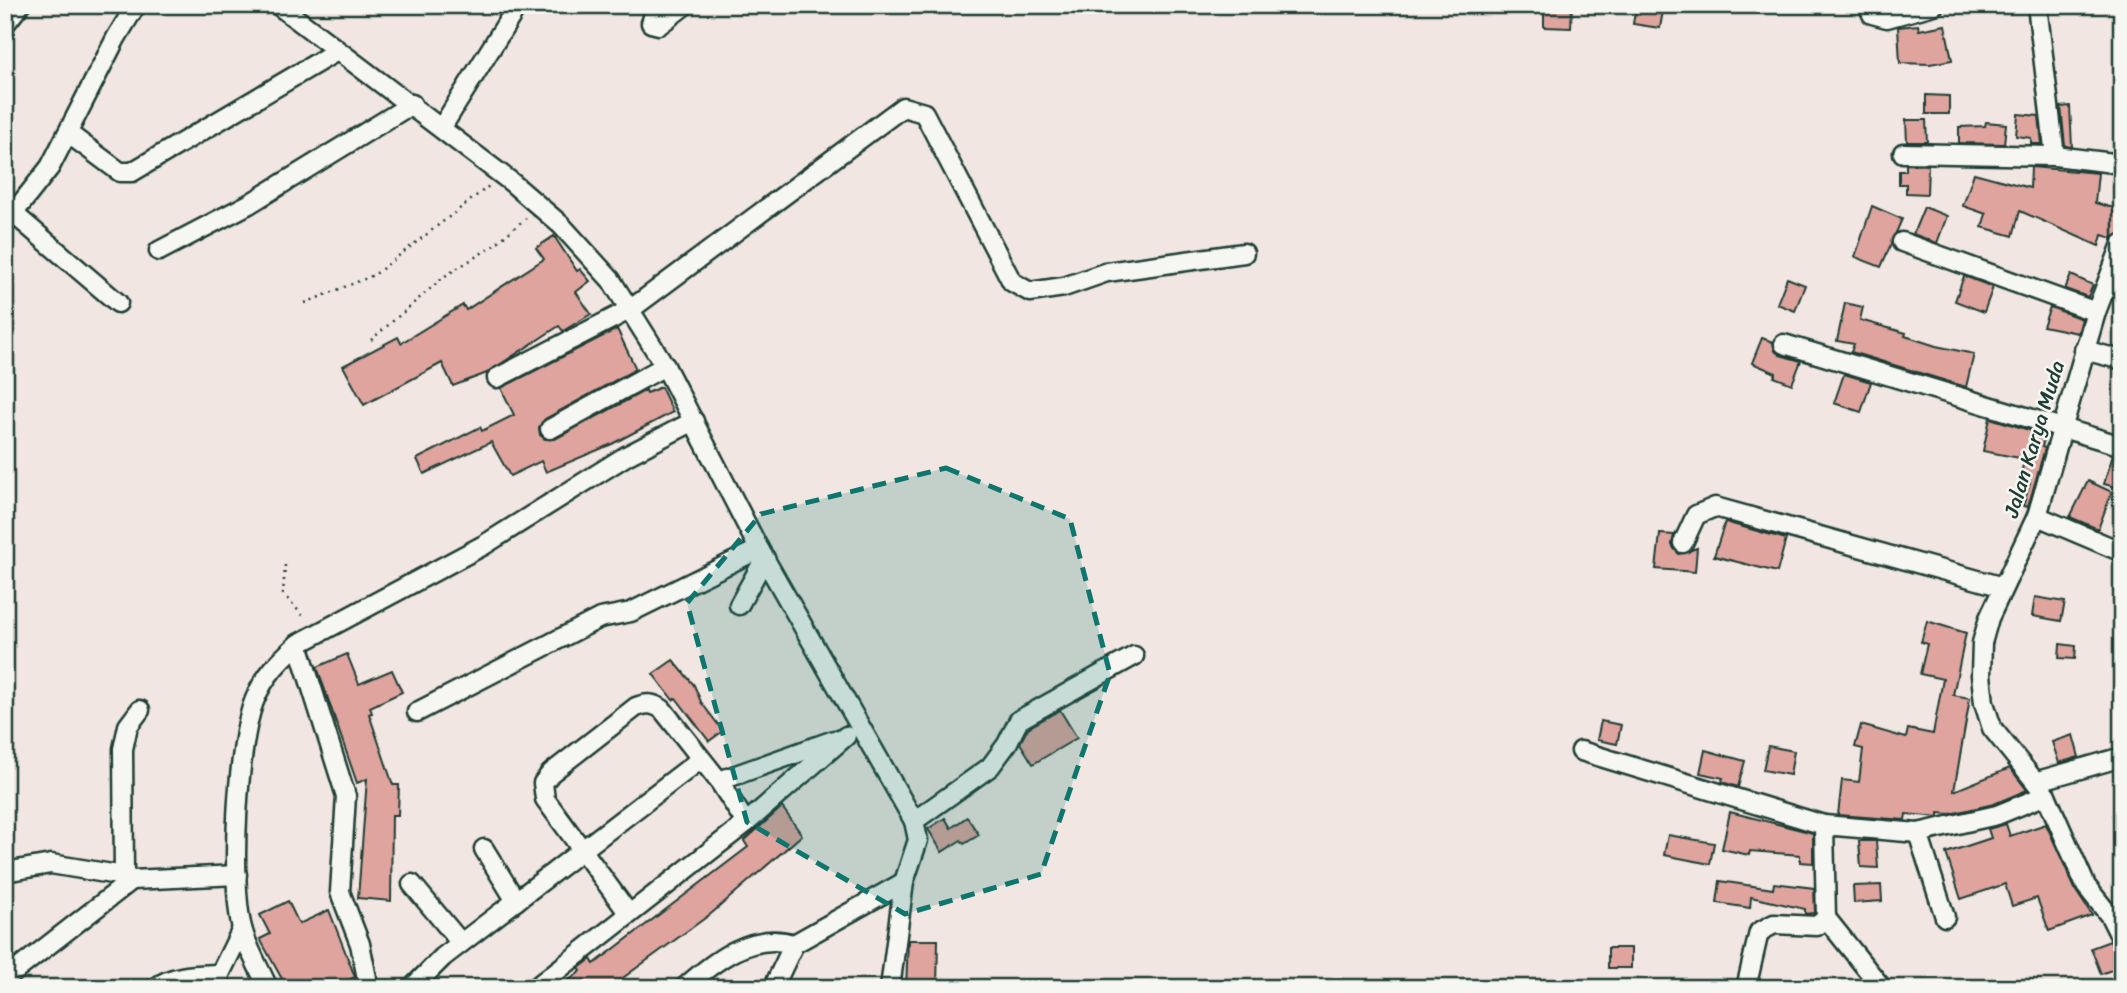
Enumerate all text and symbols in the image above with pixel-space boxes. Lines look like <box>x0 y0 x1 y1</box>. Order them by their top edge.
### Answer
street label: Jalan Karya Muda <box>1992 355 2076 523</box>

